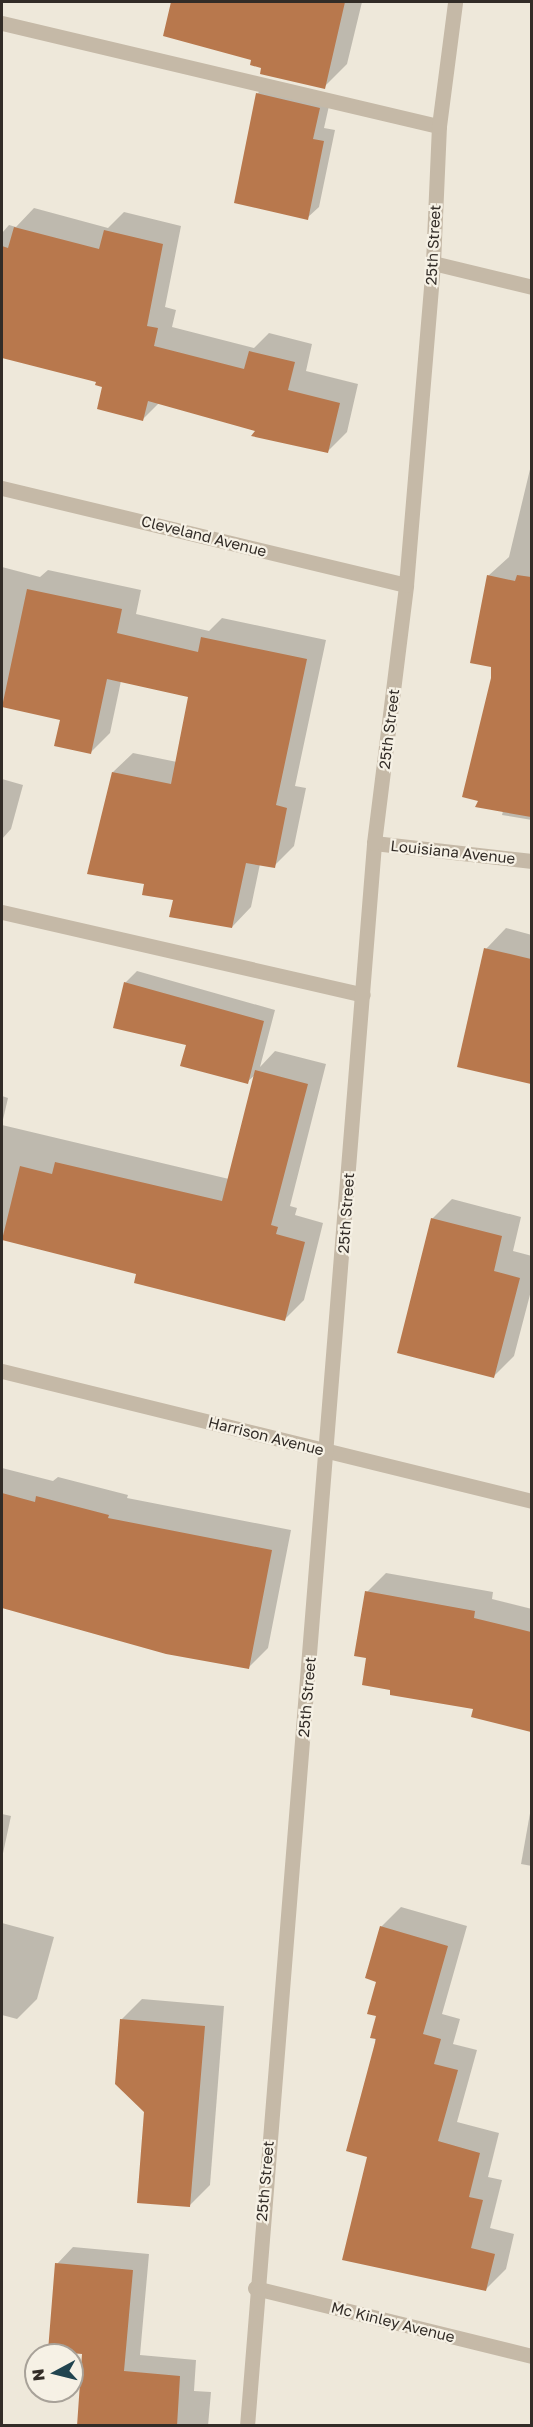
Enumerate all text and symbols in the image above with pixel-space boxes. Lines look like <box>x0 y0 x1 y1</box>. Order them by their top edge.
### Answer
street label: 25th Street <box>422 204 444 286</box>
street label: Cleveland Avenue <box>139 512 269 560</box>
street label: 25th Street <box>375 688 403 770</box>
street label: Louisiana Avenue <box>390 836 516 868</box>
street label: 25th Street <box>334 1172 358 1254</box>
street label: Harrison Avenue <box>206 1413 326 1459</box>
street label: 25th Street <box>295 1656 319 1738</box>
street label: 25th Street <box>253 2140 277 2222</box>
street label: Mc Kinley Avenue <box>329 2298 457 2346</box>
north arrow <box>24 2343 84 2403</box>
text: N <box>27 2368 49 2382</box>

